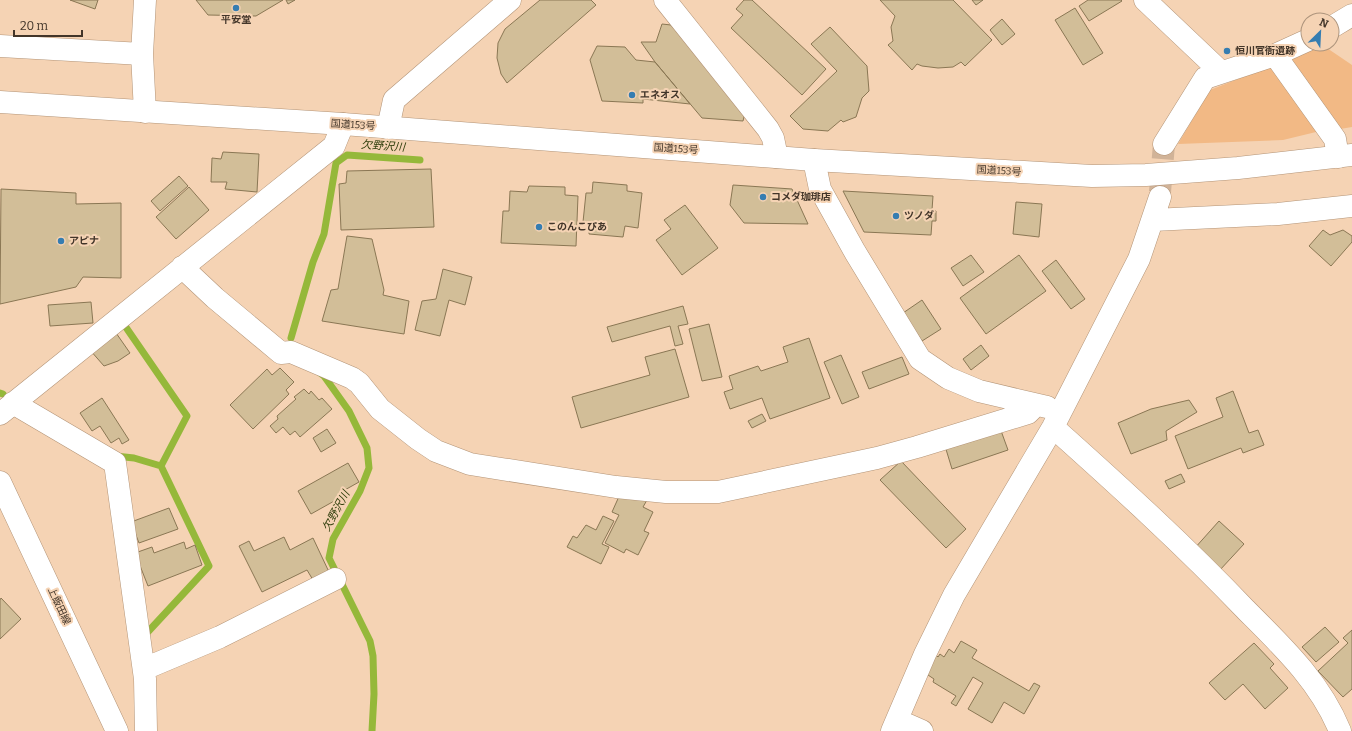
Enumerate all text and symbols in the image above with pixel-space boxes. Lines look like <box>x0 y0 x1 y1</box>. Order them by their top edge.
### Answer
marker: 平安堂 <box>231 3 241 13</box>
scale bar <box>14 12 82 38</box>
north arrow <box>1300 12 1340 52</box>
place label: 平安堂 <box>221 14 251 26</box>
text: N <box>1317 16 1331 31</box>
text: 20 m <box>20 19 49 33</box>
place label: 恒川官衙遺跡 <box>1235 45 1295 57</box>
marker: 恒川官衙遺跡 <box>1222 46 1232 56</box>
place label: エネオス <box>640 89 680 101</box>
marker: エネオス <box>627 90 637 100</box>
street label: 国道153号 <box>330 117 376 133</box>
water label: 欠野沢川 <box>361 138 406 154</box>
street label: 国道153号 <box>653 141 699 157</box>
street label: 国道153号 <box>976 164 1022 178</box>
place label: コメダ珈琲店 <box>771 191 831 203</box>
marker: コメダ珈琲店 <box>758 192 768 202</box>
place label: ツノダ <box>904 210 934 222</box>
marker: ツノダ <box>891 211 901 221</box>
place label: このんこぴあ <box>547 221 607 233</box>
marker: このんこぴあ <box>534 222 544 232</box>
place label: アピナ <box>69 235 99 247</box>
marker: アピナ <box>56 236 66 246</box>
water label: 欠野沢川 <box>320 488 353 533</box>
street label: 上飯田線 <box>45 585 73 627</box>

